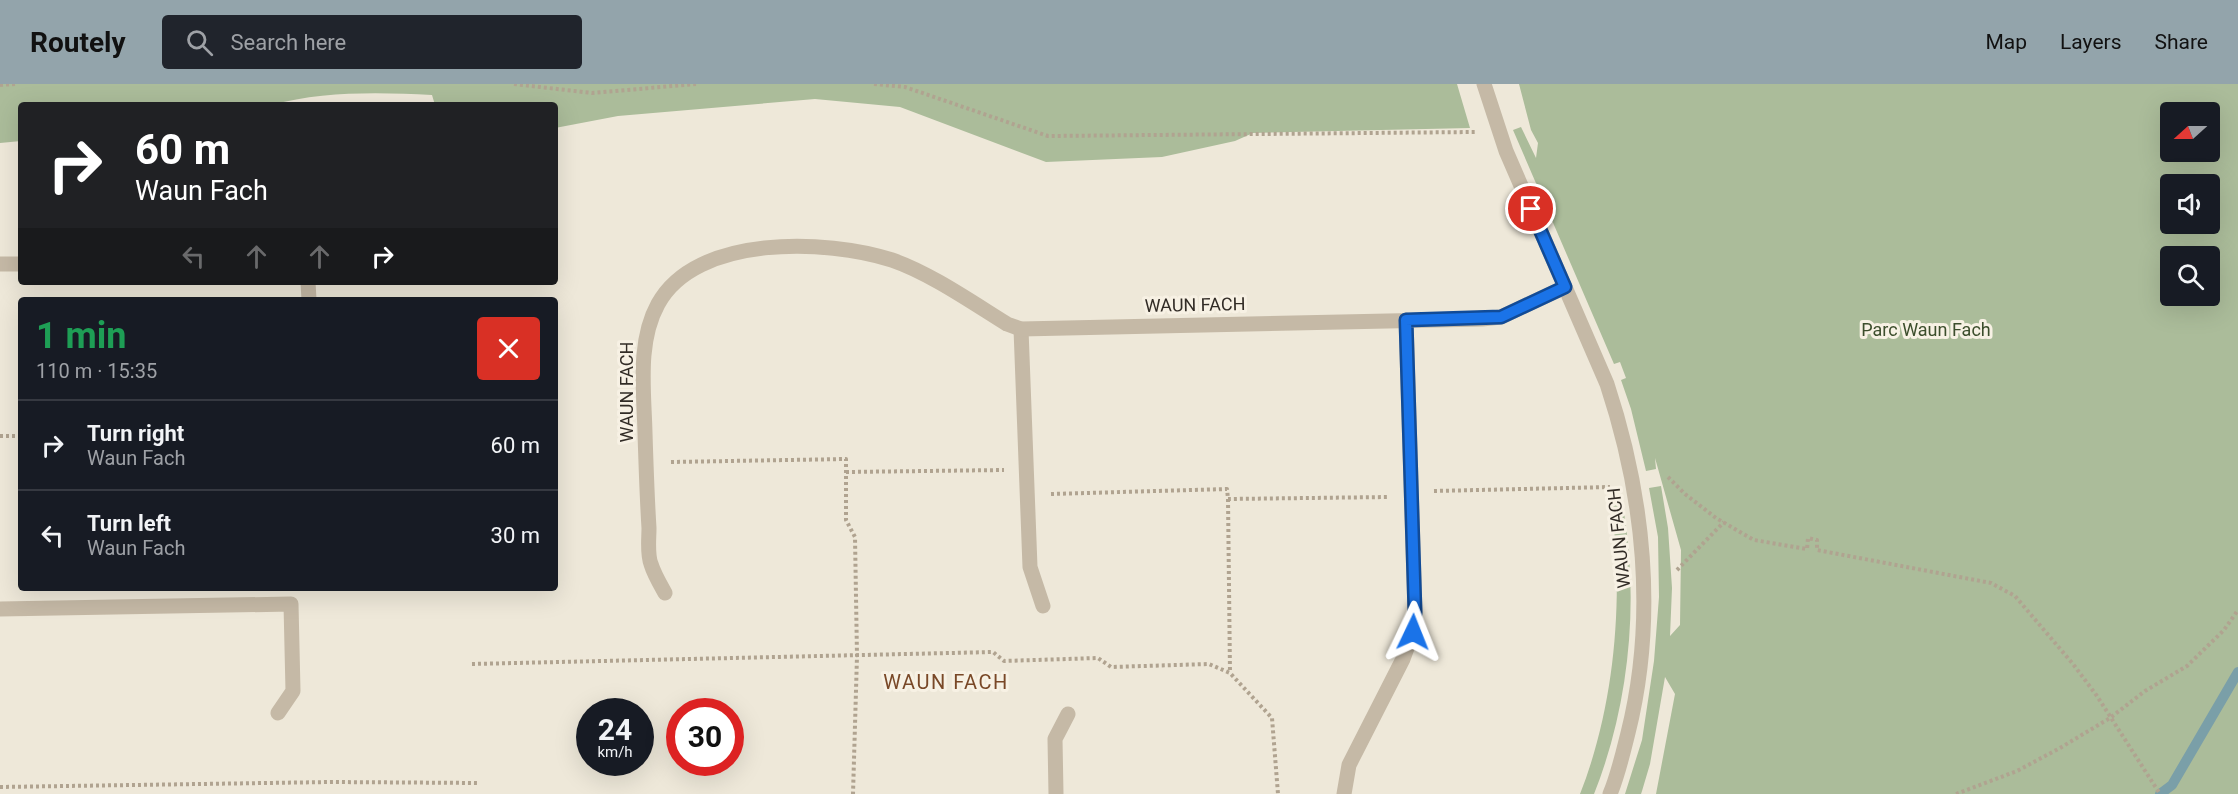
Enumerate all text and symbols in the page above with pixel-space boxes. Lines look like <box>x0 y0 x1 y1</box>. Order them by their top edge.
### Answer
search box <box>162 15 582 69</box>
text: Routely <box>30 26 126 59</box>
icon: search <box>183 26 216 59</box>
text: Search here <box>231 30 346 55</box>
text: Map <box>1985 30 2027 54</box>
text: Layers <box>2060 30 2121 54</box>
text: Share <box>2154 30 2208 54</box>
north arrow <box>2160 102 2220 162</box>
map controls <box>2160 102 2220 306</box>
text: 60 m <box>135 125 230 174</box>
icon: right <box>36 126 114 204</box>
button: sound <box>2160 174 2220 234</box>
text: Waun Fach <box>135 175 268 207</box>
pin <box>1505 183 1556 234</box>
icon: arrive <box>1514 192 1547 225</box>
icon: left <box>177 240 210 273</box>
icon: ahead <box>240 240 273 273</box>
icon: ahead <box>303 240 336 273</box>
icon: right <box>366 240 399 273</box>
button: search <box>2160 246 2220 306</box>
street label: WAUN FACH <box>1144 293 1246 316</box>
text: 1 min <box>36 315 127 357</box>
button: close <box>477 317 540 380</box>
park label: Parc Waun Fach <box>1861 319 1991 340</box>
street label: WAUN FACH <box>616 342 637 442</box>
text: 110 m · 15:35 <box>36 359 157 383</box>
text: Turn right <box>87 421 184 446</box>
icon: right <box>36 429 69 462</box>
text: 60 m <box>491 433 540 458</box>
text: Waun Fach <box>87 446 185 470</box>
street label: WAUN FACH <box>1603 487 1634 589</box>
text: Turn left <box>87 511 171 536</box>
icon: left <box>36 519 69 552</box>
text: 30 m <box>491 523 540 548</box>
text: Waun Fach <box>87 536 185 560</box>
position arrow <box>1381 600 1445 664</box>
district label: WAUN FACH <box>883 670 1009 694</box>
speed limit sign: 30 <box>666 698 744 776</box>
text: 24 <box>598 712 632 747</box>
text: km/h <box>597 743 633 761</box>

